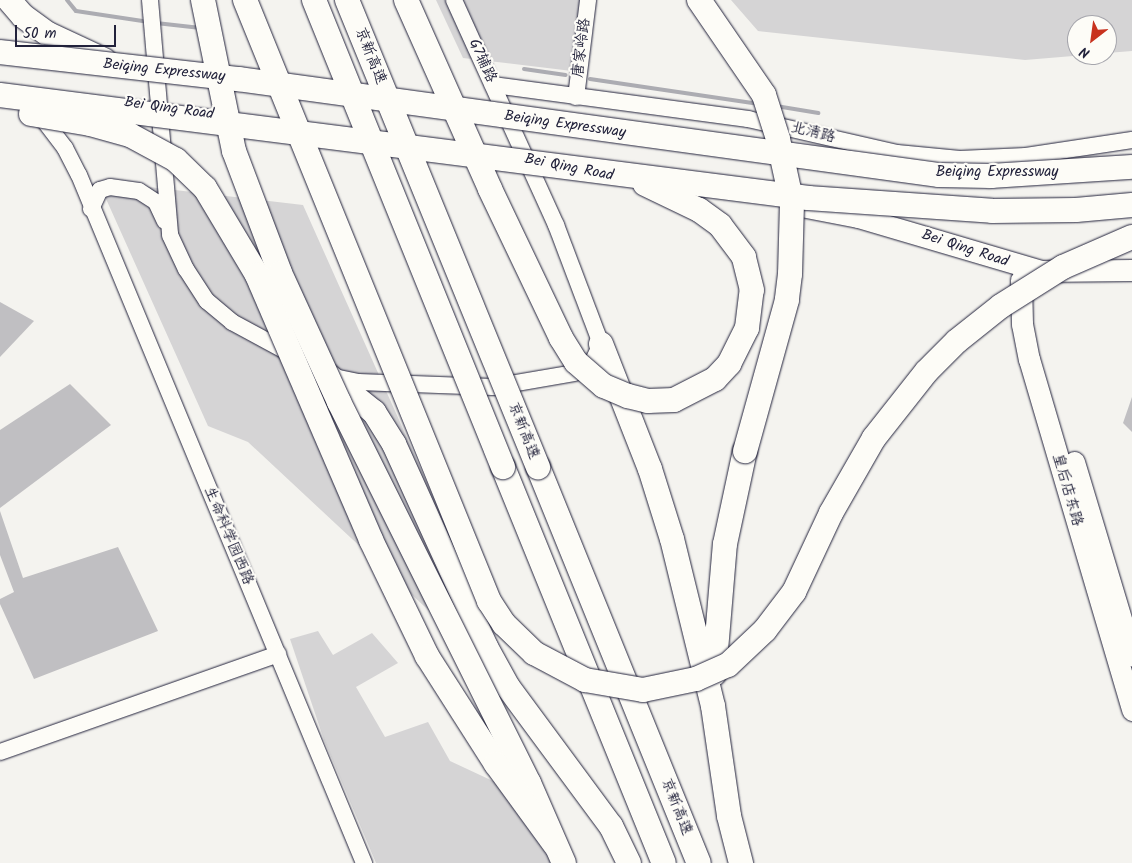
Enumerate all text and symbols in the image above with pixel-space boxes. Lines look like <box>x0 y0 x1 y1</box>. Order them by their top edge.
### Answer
scale bar <box>18 15 119 47</box>
north arrow <box>1067 15 1117 65</box>
street label: 唐家岭路 <box>569 17 595 79</box>
text: 50 m <box>23 22 57 46</box>
street label: 京新高速 <box>350 25 390 87</box>
street label: G7辅路 <box>464 36 500 86</box>
text: N <box>1076 40 1094 64</box>
street label: Beiqing Expressway <box>102 56 226 86</box>
street label: Bei Qing Road <box>123 94 215 124</box>
street label: Beiqing Expressway <box>503 108 627 142</box>
street label: 北清路 <box>789 119 837 147</box>
street label: Bei Qing Road <box>523 151 615 185</box>
street label: Beiqing Expressway <box>936 164 1058 182</box>
street label: Bei Qing Road <box>919 226 1011 272</box>
street label: 京新高速 <box>503 400 543 462</box>
street label: 皇后店东路 <box>1048 451 1086 529</box>
street label: 生命科学园西路 <box>199 484 257 588</box>
street label: 京新高速 <box>656 776 696 838</box>

